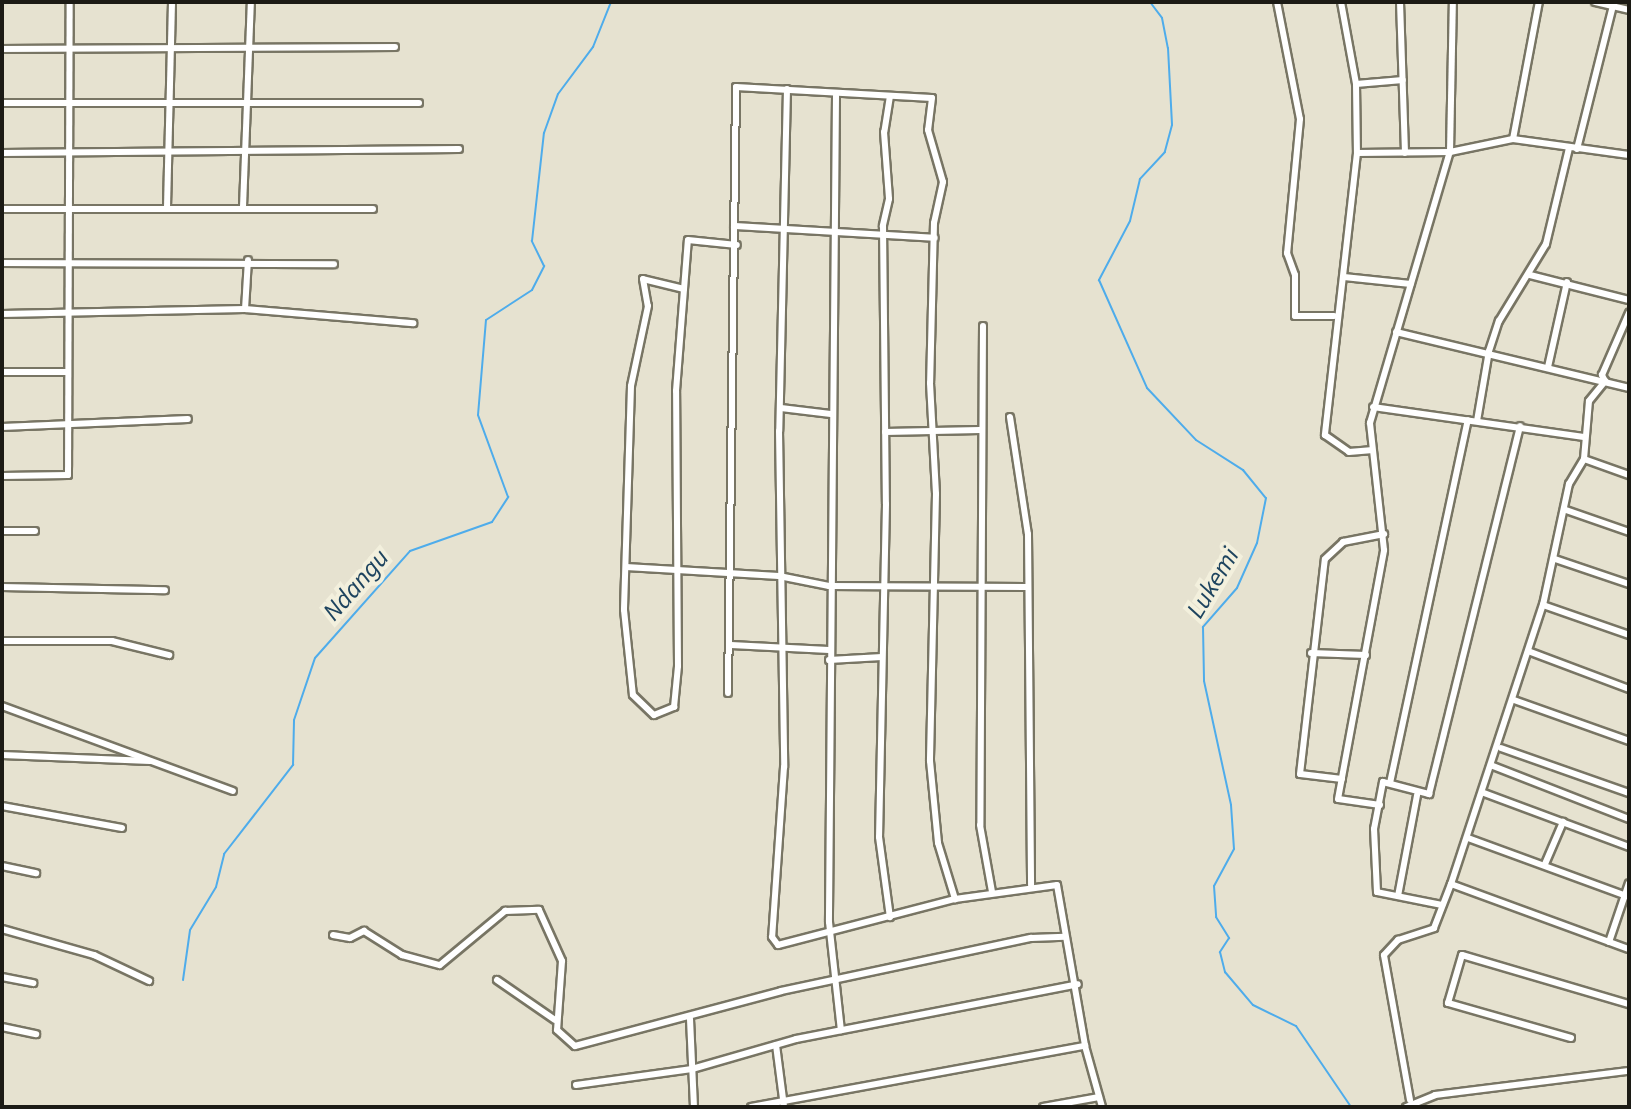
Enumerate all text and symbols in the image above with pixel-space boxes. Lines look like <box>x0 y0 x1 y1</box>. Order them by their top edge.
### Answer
water label: Lukemi <box>1180 542 1246 624</box>
water label: Ndangu <box>316 543 396 627</box>

